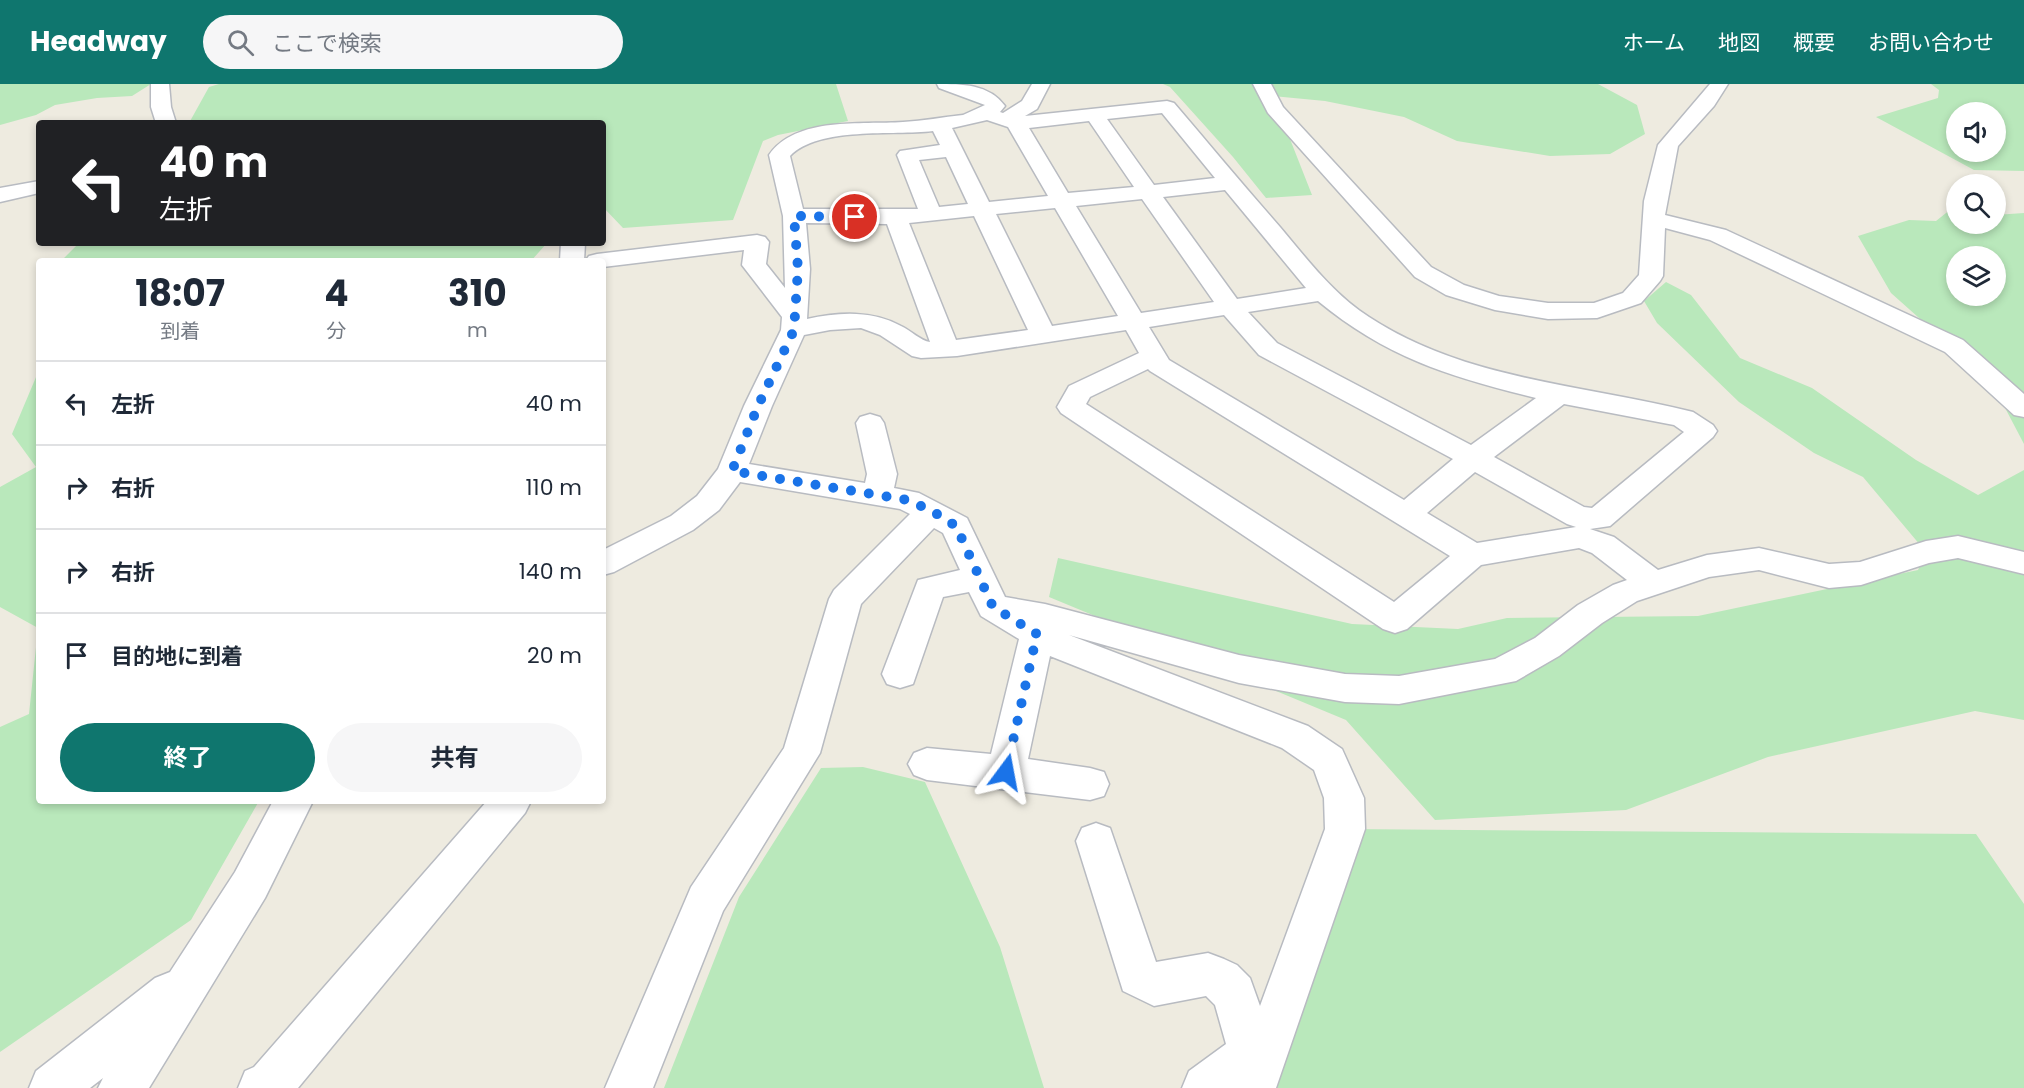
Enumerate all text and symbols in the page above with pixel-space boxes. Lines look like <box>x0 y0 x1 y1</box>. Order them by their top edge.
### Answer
search box <box>203 15 623 69</box>
text: Headway <box>30 22 167 61</box>
icon: search <box>224 26 257 59</box>
text: ここで検索 <box>272 28 382 59</box>
text: ホーム <box>1623 28 1685 57</box>
text: 地図 <box>1718 28 1760 57</box>
text: 概要 <box>1793 28 1835 57</box>
text: お問い合わせ <box>1868 28 1994 57</box>
map controls <box>1946 102 2006 306</box>
button: sound <box>1946 102 2006 162</box>
text: 40 m <box>159 133 268 192</box>
icon: left <box>60 144 138 222</box>
button: search <box>1946 174 2006 234</box>
text: 左折 <box>159 191 213 228</box>
pin <box>829 191 880 242</box>
icon: arrive <box>838 200 871 233</box>
button: layers <box>1946 246 2006 306</box>
text: 18:07 <box>135 268 225 319</box>
text: 4 <box>324 268 349 319</box>
text: 310 <box>448 268 507 319</box>
text: m <box>467 316 488 344</box>
text: 到着 <box>160 317 200 345</box>
text: 分 <box>327 317 347 345</box>
icon: left <box>60 387 93 420</box>
text: 40 m <box>526 388 582 419</box>
text: 左折 <box>111 389 155 420</box>
icon: right <box>60 471 93 504</box>
text: 110 m <box>526 472 582 503</box>
text: 右折 <box>111 473 155 504</box>
icon: right <box>60 555 93 588</box>
text: 140 m <box>519 556 582 587</box>
text: 右折 <box>111 557 155 588</box>
icon: arrive <box>60 639 93 672</box>
text: 20 m <box>527 640 582 671</box>
text: 目的地に到着 <box>111 641 243 672</box>
button: 終了 <box>60 723 315 792</box>
button: 共有 <box>327 723 582 792</box>
position arrow <box>974 740 1038 804</box>

